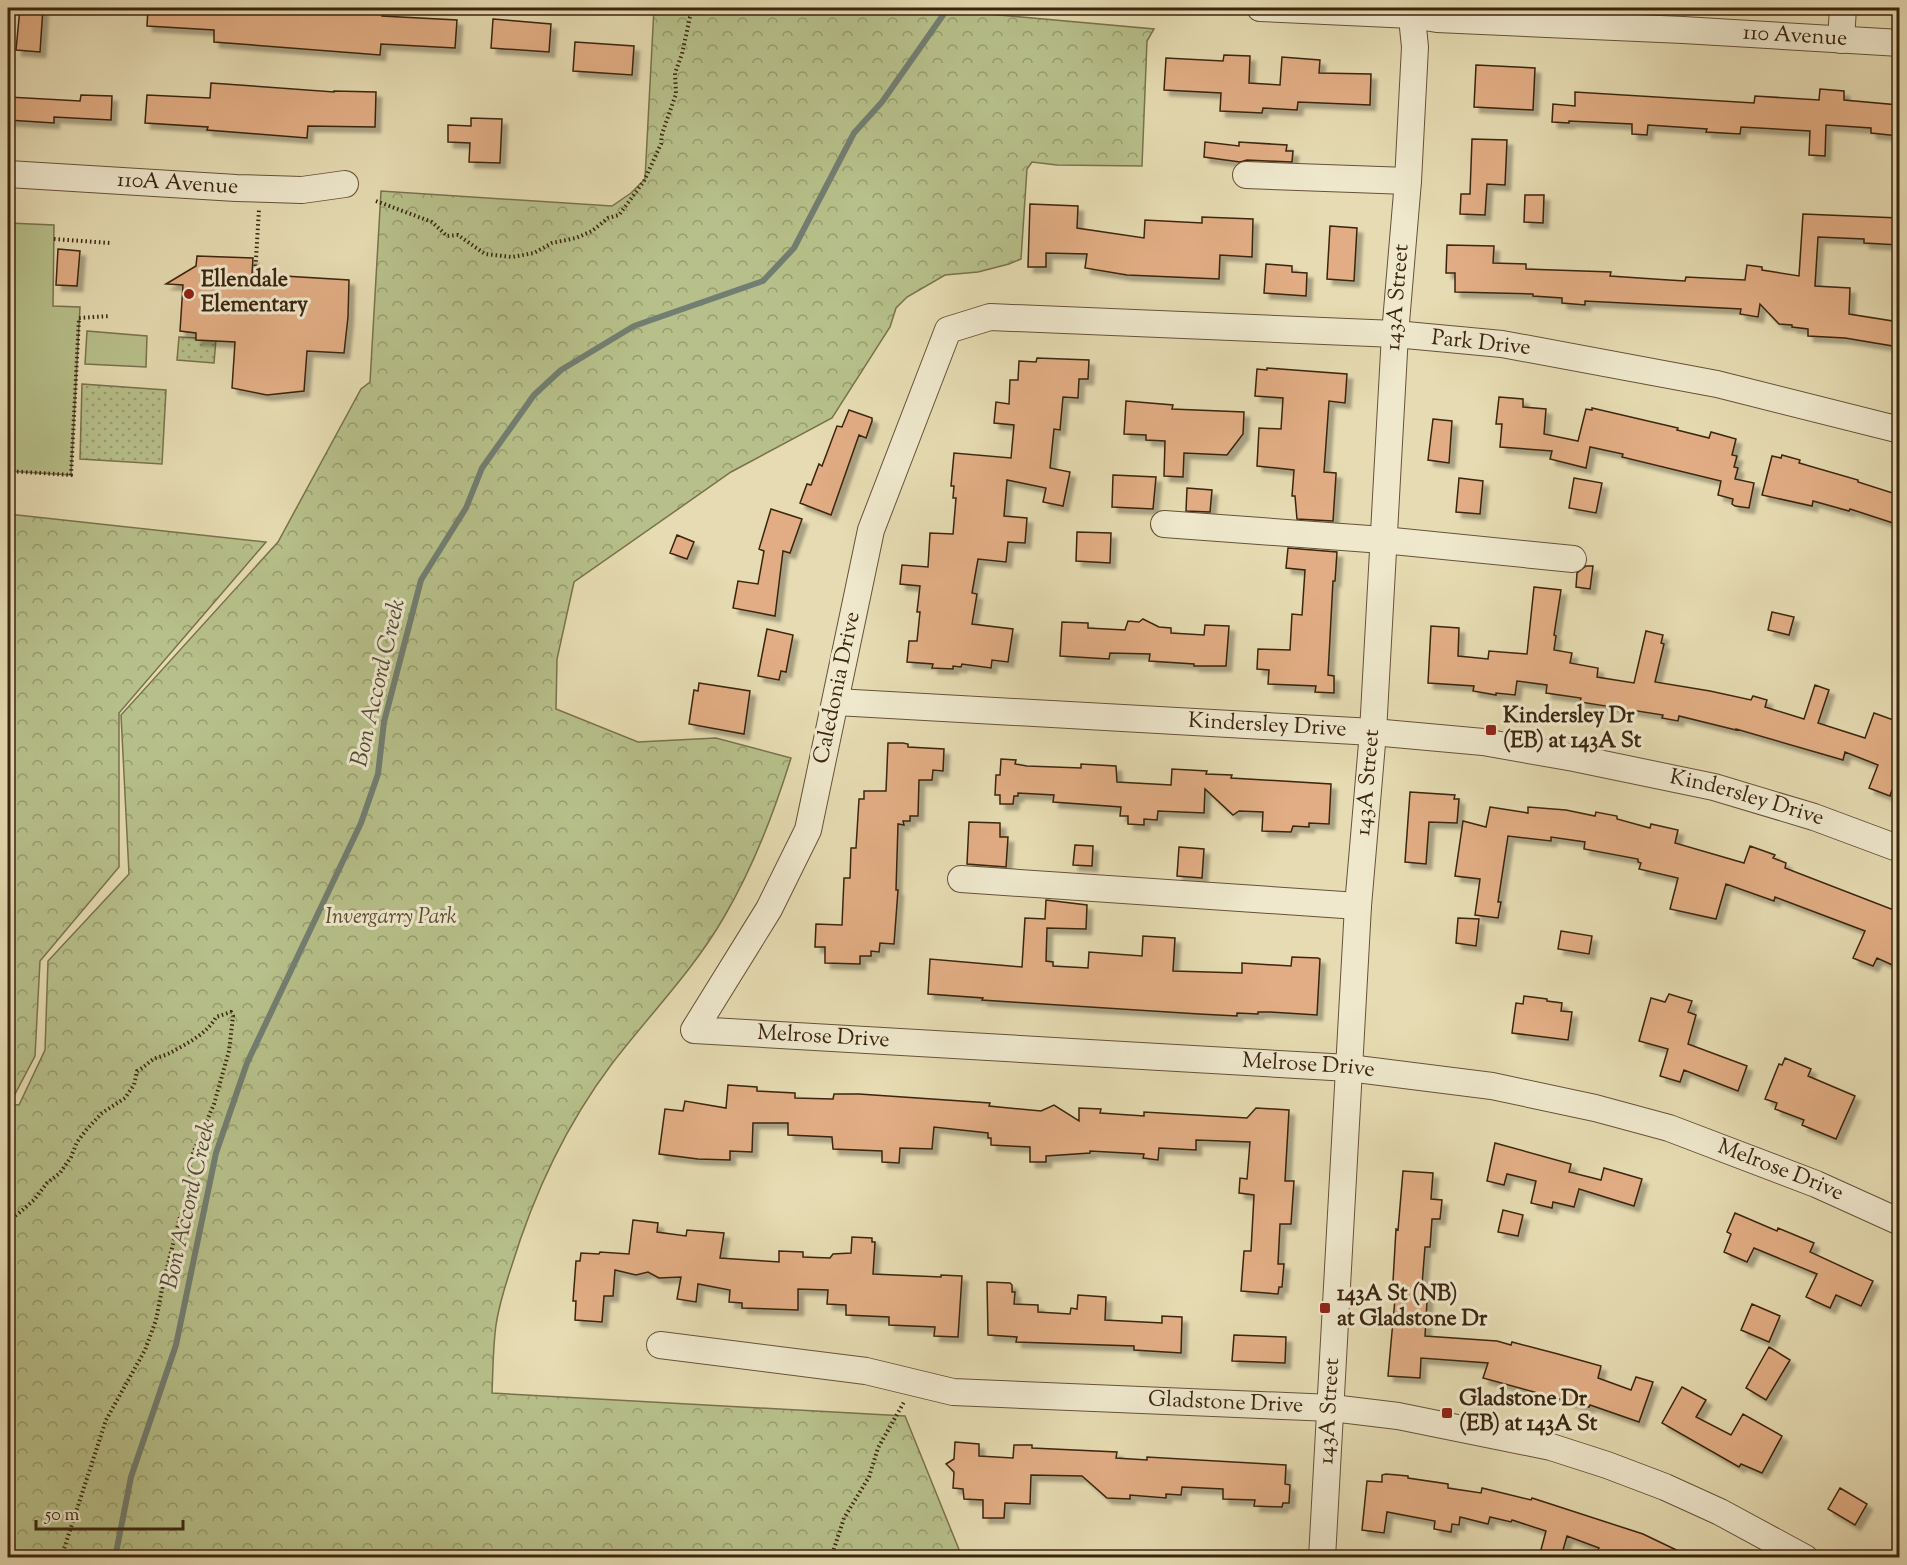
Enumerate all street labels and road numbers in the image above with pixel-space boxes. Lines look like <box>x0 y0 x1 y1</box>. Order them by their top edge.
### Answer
street label: 110 Avenue <box>1742 18 1848 56</box>
street label: 110A Avenue <box>116 165 239 204</box>
street label: 143A Street <box>1378 242 1419 352</box>
street label: Park Drive <box>1430 323 1532 365</box>
street label: Caledonia Drive <box>806 609 870 767</box>
street label: Kindersley Drive <box>1187 706 1348 747</box>
street label: 143A Street <box>1348 727 1389 837</box>
street label: Kindersley Drive <box>1667 762 1828 835</box>
street label: Melrose Drive <box>756 1018 891 1057</box>
street label: Melrose Drive <box>1241 1046 1377 1087</box>
street label: Melrose Drive <box>1713 1132 1849 1210</box>
street label: 143A Street <box>1311 1357 1349 1465</box>
street label: Gladstone Drive <box>1147 1384 1304 1423</box>

